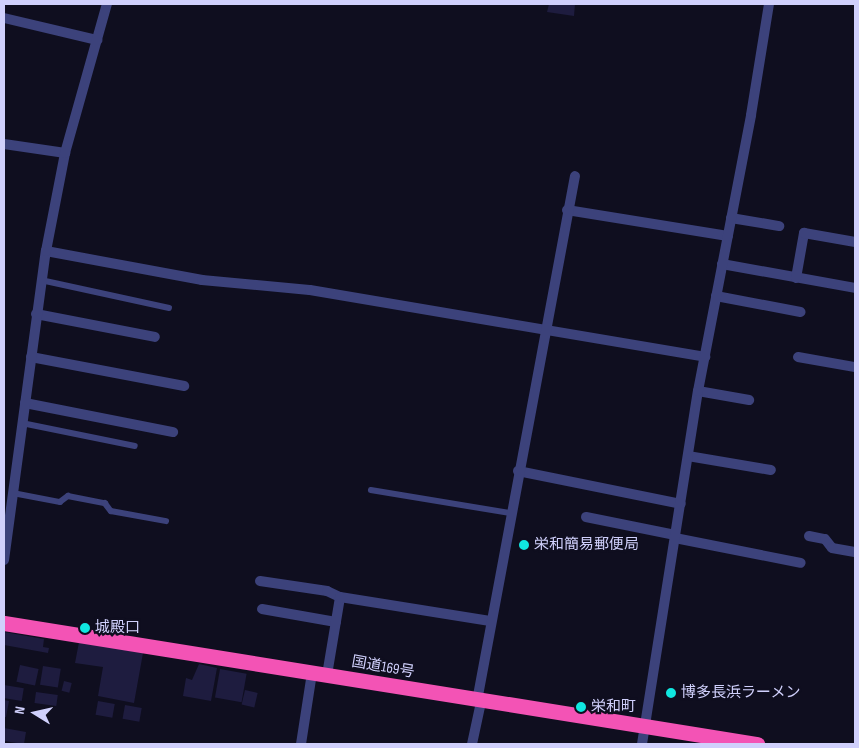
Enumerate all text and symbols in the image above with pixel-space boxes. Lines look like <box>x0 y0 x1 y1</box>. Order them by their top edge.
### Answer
place label: 栄和簡易郵便局 <box>534 536 639 554</box>
marker: 栄和簡易郵便局 <box>518 539 530 551</box>
place label: 城殿口 <box>95 619 140 637</box>
marker: 城殿口 <box>79 622 91 634</box>
street label: 国道169号 <box>350 653 416 681</box>
place label: 博多長浜ラーメン <box>681 684 801 702</box>
marker: 博多長浜ラーメン <box>665 687 677 699</box>
north arrow <box>10 688 60 738</box>
place label: 栄和町 <box>591 698 636 716</box>
marker: 栄和町 <box>575 701 587 713</box>
text: N <box>11 705 29 715</box>

